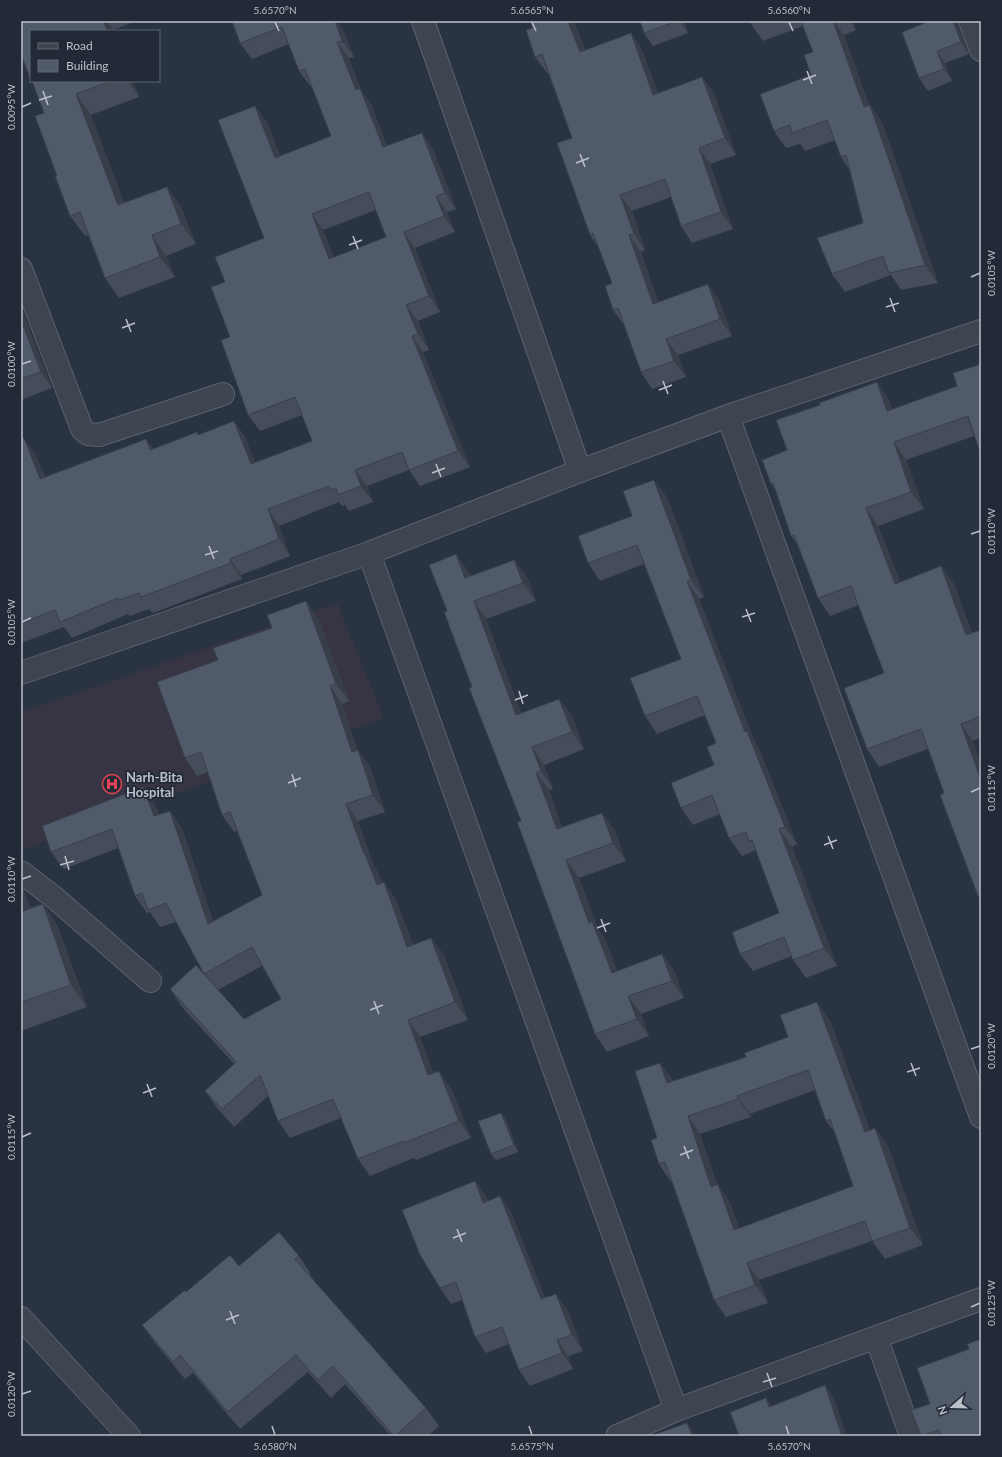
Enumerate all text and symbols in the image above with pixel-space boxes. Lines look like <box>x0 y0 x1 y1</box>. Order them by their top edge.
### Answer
text: 5.6570°N <box>253 4 297 16</box>
text: 5.6565°N <box>510 4 554 16</box>
text: 5.6560°N <box>767 4 811 16</box>
legend <box>30 30 160 82</box>
text: Road <box>66 38 93 53</box>
text: Building <box>66 58 109 73</box>
text: 0.0095°W <box>5 83 17 130</box>
text: 0.0105°W <box>985 249 997 296</box>
text: 0.0100°W <box>5 340 17 387</box>
text: 0.0110°W <box>985 507 997 554</box>
text: 0.0105°W <box>5 598 17 645</box>
text: 0.0115°W <box>985 764 997 811</box>
place label: Narh-Bita Hospital <box>126 769 183 800</box>
hospital icon: Narh-Bita Hospital <box>101 773 123 795</box>
text: 0.0110°W <box>5 855 17 902</box>
text: 0.0120°W <box>985 1022 997 1069</box>
text: 0.0115°W <box>5 1113 17 1160</box>
text: 0.0125°W <box>985 1279 997 1326</box>
text: 0.0120°W <box>5 1370 17 1417</box>
north arrow <box>932 1387 972 1427</box>
text: N <box>935 1404 950 1417</box>
text: 5.6580°N <box>253 1440 297 1452</box>
text: 5.6575°N <box>510 1440 554 1452</box>
text: 5.6570°N <box>767 1440 811 1452</box>

